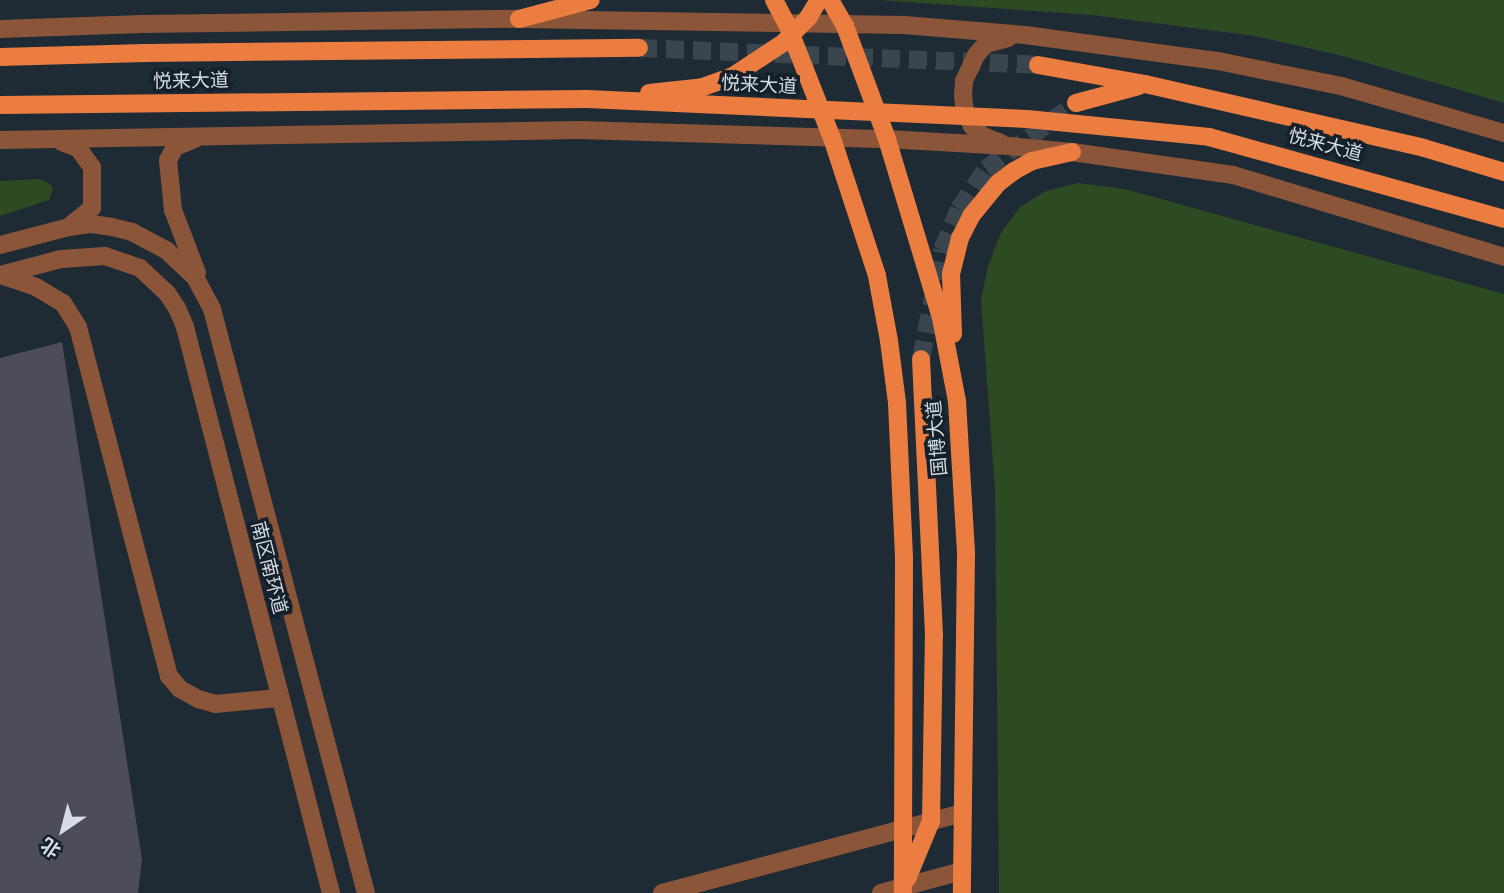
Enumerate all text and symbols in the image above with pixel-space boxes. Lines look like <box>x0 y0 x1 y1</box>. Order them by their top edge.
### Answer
street label: 悦来大道 <box>153 70 229 94</box>
street label: 悦来大道 <box>720 73 798 99</box>
street label: 悦来大道 <box>1285 125 1365 167</box>
street label: 国博大道 <box>923 399 953 477</box>
street label: 南区南环道 <box>245 519 291 617</box>
north arrow <box>28 795 98 865</box>
text: 北 <box>36 831 66 863</box>

